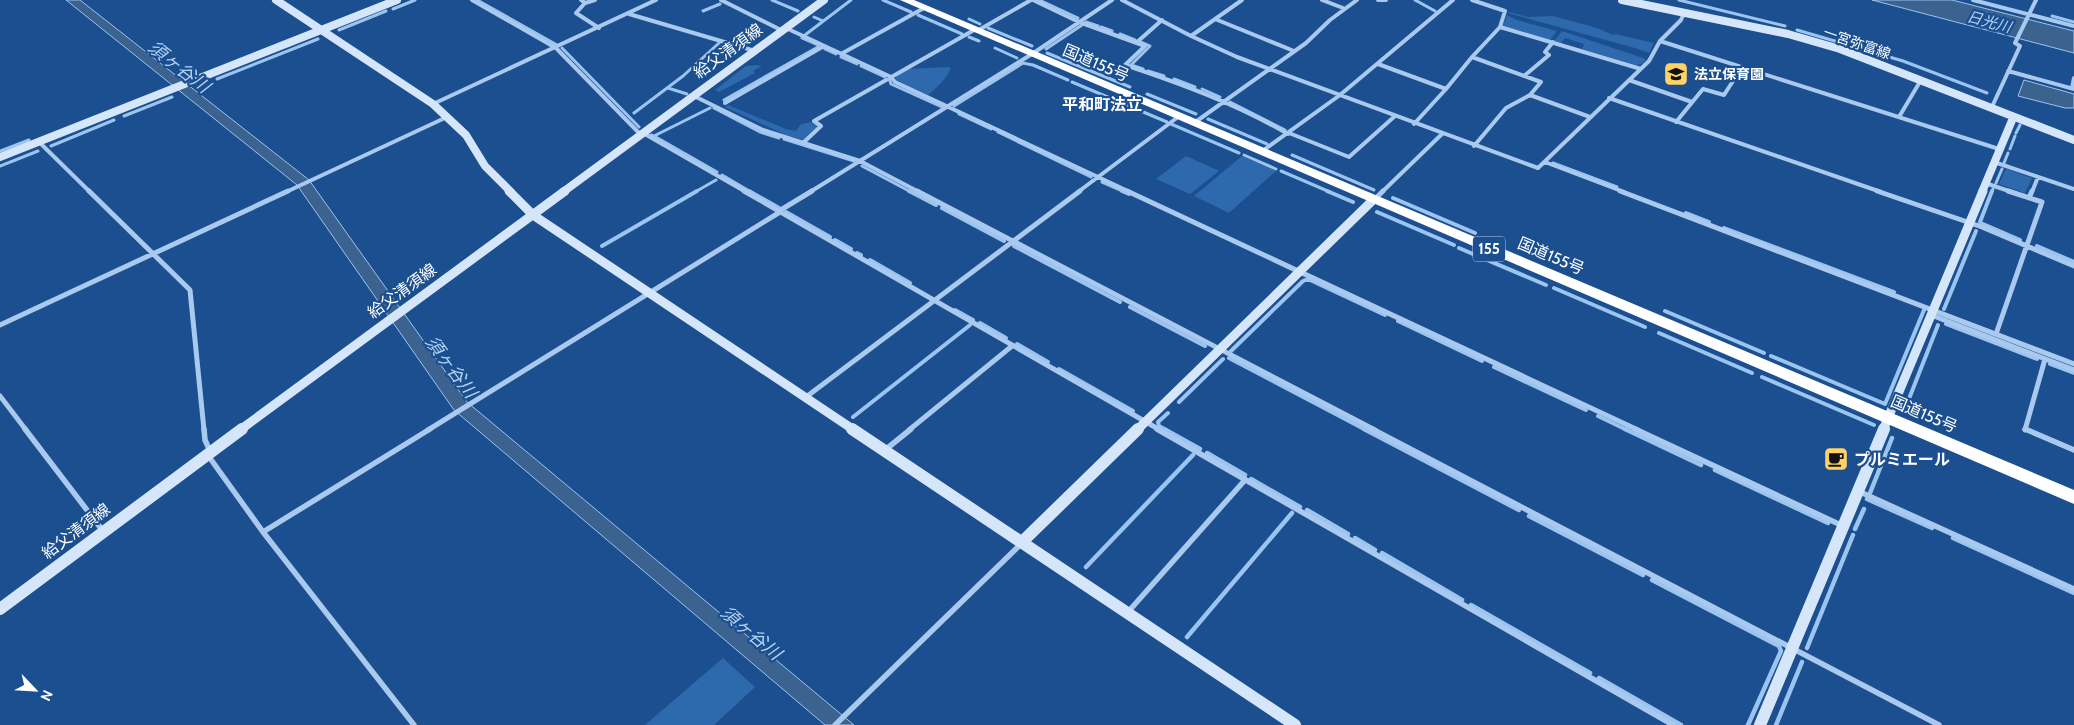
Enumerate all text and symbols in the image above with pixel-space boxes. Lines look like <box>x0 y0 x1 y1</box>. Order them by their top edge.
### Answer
water label: 日光川 <box>1965 7 2015 37</box>
street label: 給父清須線 <box>690 20 766 82</box>
street label: 一宮弥富線 <box>1821 23 1893 63</box>
water label: 須ヶ谷川 <box>144 36 216 99</box>
street label: 国道155号 <box>1060 40 1132 86</box>
school or university icon: 法立保育園 <box>1663 61 1689 87</box>
place label: 法立保育園 <box>1694 65 1764 83</box>
district label: 平和町法立 <box>1062 95 1142 114</box>
street label: 国道155号 <box>1515 233 1587 279</box>
road number: 155 <box>1473 236 1505 262</box>
street label: 給父清須線 <box>364 260 440 322</box>
water label: 須ヶ谷川 <box>421 332 483 404</box>
street label: 国道155号 <box>1888 391 1960 437</box>
cafe icon: プルミエール <box>1823 446 1849 472</box>
place label: プルミエール <box>1854 450 1950 469</box>
street label: 給父清須線 <box>38 499 114 563</box>
water label: 須ヶ谷川 <box>716 601 787 666</box>
north arrow <box>10 665 60 715</box>
text: N <box>37 687 57 704</box>

